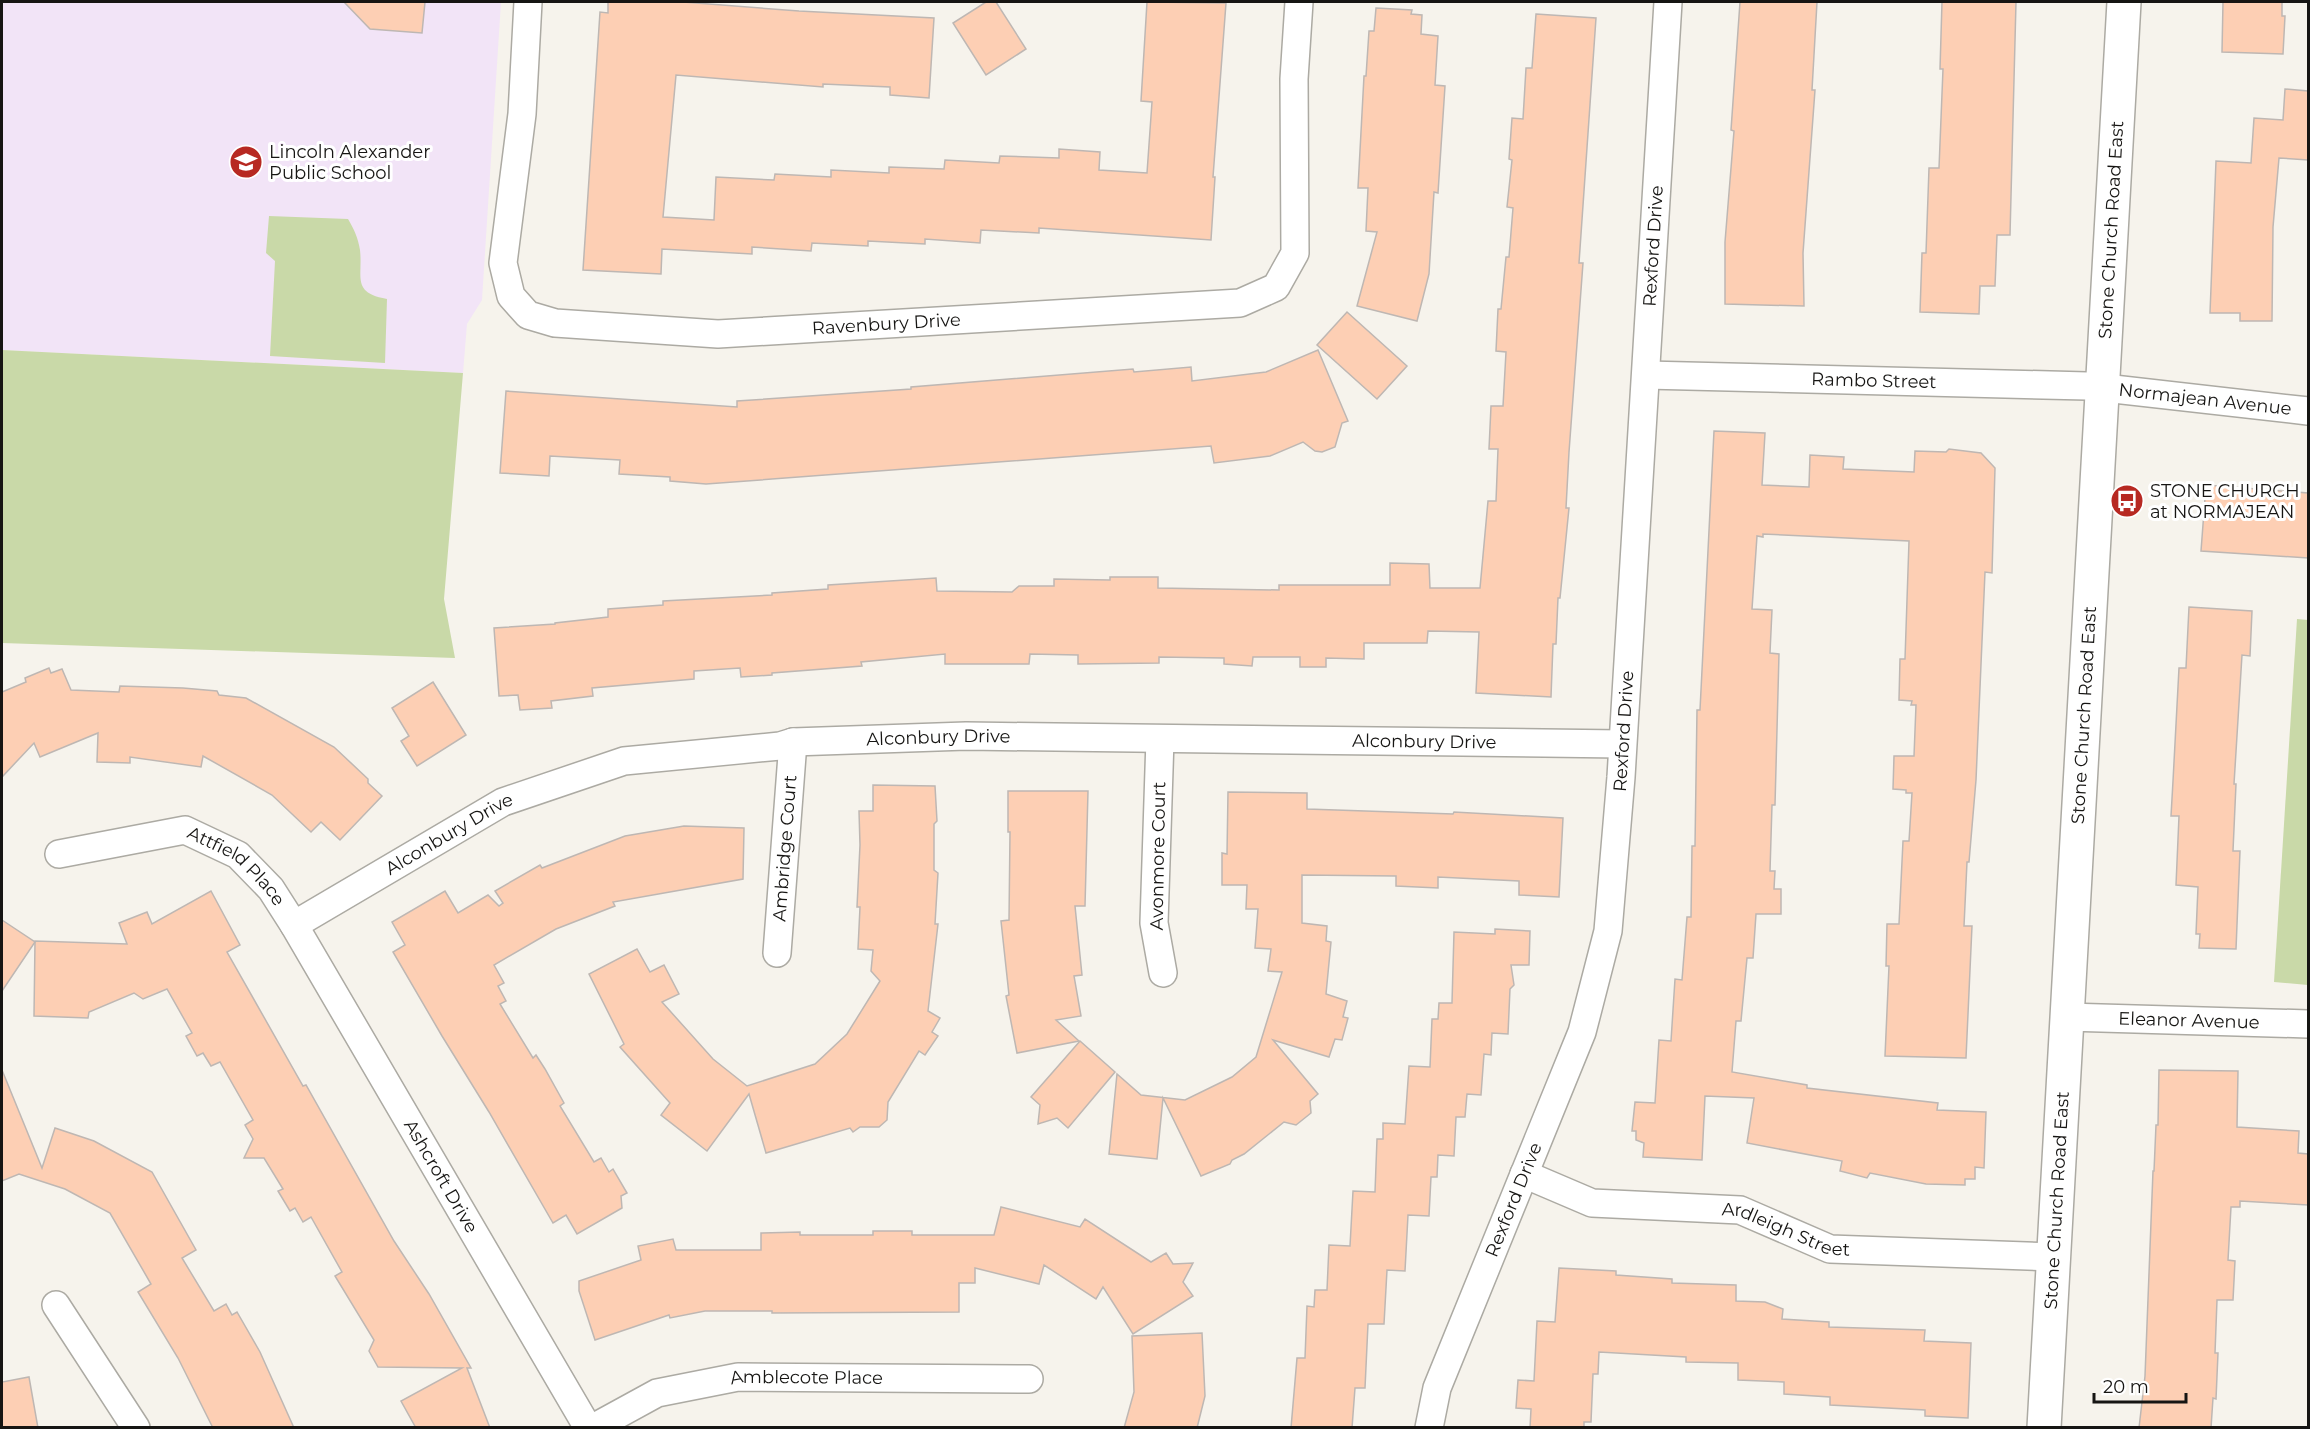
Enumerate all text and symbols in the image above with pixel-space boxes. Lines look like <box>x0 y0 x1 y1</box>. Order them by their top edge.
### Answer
street label: Stone Church Road East <box>2094 120 2128 340</box>
place label: Lincoln Alexander Public School <box>269 141 430 184</box>
school or university icon: Lincoln Alexander Public School <box>228 144 264 180</box>
street label: Rexford Drive <box>1639 185 1668 307</box>
street label: Ravenbury Drive <box>811 309 962 339</box>
street label: Rambo Street <box>1811 368 1937 393</box>
street label: Normajean Avenue <box>2118 379 2293 420</box>
place label: STONE CHURCH at NORMAJEAN <box>2150 480 2300 523</box>
bus stop icon: STONE CHURCH at NORMAJEAN <box>2109 483 2145 519</box>
street label: Stone Church Road East <box>2067 605 2101 825</box>
street label: Rexford Drive <box>1609 670 1638 793</box>
street label: Alconbury Drive <box>866 725 1011 750</box>
street label: Alconbury Drive <box>1352 730 1497 753</box>
street label: Ambridge Court <box>768 774 801 922</box>
street label: Avonmore Court <box>1146 781 1170 931</box>
street label: Alconbury Drive <box>381 788 516 880</box>
street label: Attfield Place <box>184 822 290 910</box>
street label: Eleanor Avenue <box>2118 1007 2260 1034</box>
street label: Stone Church Road East <box>2040 1091 2074 1310</box>
street label: Ashcroft Drive <box>399 1116 483 1237</box>
street label: Rexford Drive <box>1481 1139 1547 1260</box>
street label: Ardleigh Street <box>1721 1198 1850 1261</box>
street label: Amblecote Place <box>728 1365 883 1389</box>
scale bar <box>2094 1366 2186 1404</box>
text: 20 m <box>2103 1376 2149 1398</box>

